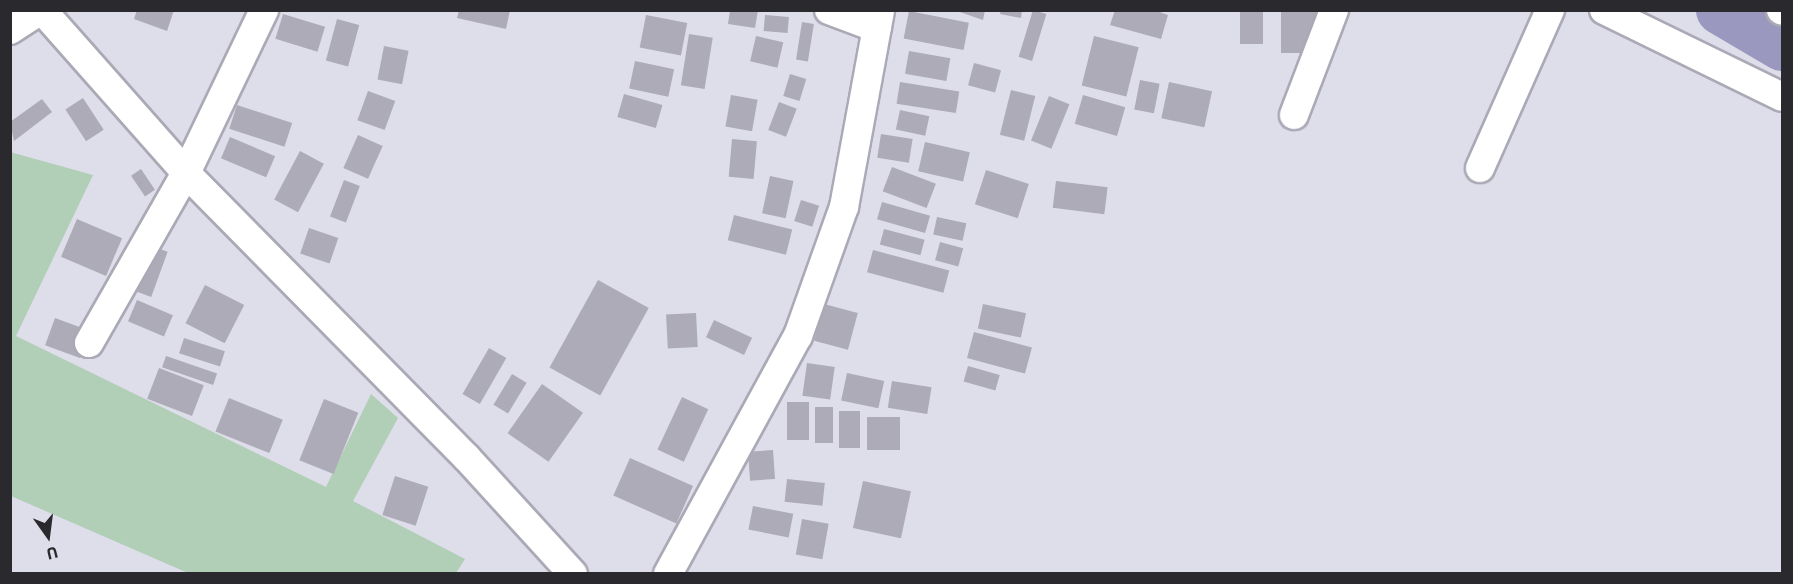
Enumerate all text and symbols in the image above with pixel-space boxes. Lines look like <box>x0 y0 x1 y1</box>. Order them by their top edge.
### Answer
north arrow <box>18 506 78 566</box>
text: U <box>45 542 60 565</box>

